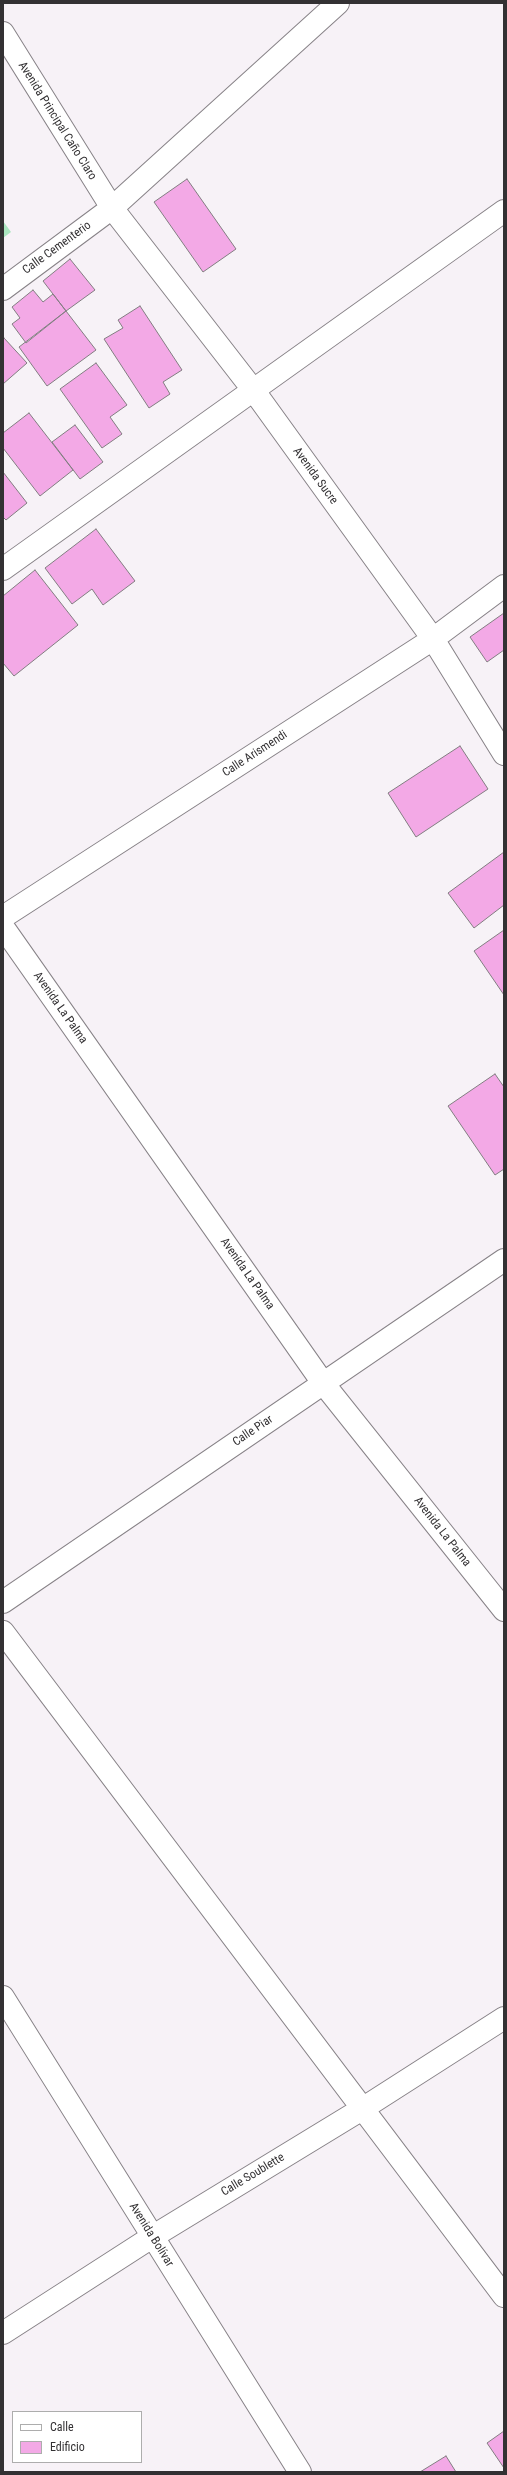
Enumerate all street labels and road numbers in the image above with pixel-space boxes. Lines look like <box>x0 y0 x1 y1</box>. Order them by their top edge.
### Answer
street label: Avenida Principal Caño Claro <box>15 59 99 183</box>
street label: Calle Cementerio <box>20 218 94 278</box>
street label: Avenida Sucre <box>289 445 341 507</box>
street label: Calle Arismendi <box>220 728 290 780</box>
street label: Avenida La Palma <box>30 969 90 1047</box>
street label: Avenida La Palma <box>217 1235 277 1313</box>
street label: Calle Piar <box>230 1412 276 1450</box>
street label: Avenida La Palma <box>410 1494 474 1570</box>
street label: Calle Soublette <box>219 2150 287 2200</box>
street label: Avenida Bolívar <box>126 2200 176 2270</box>

